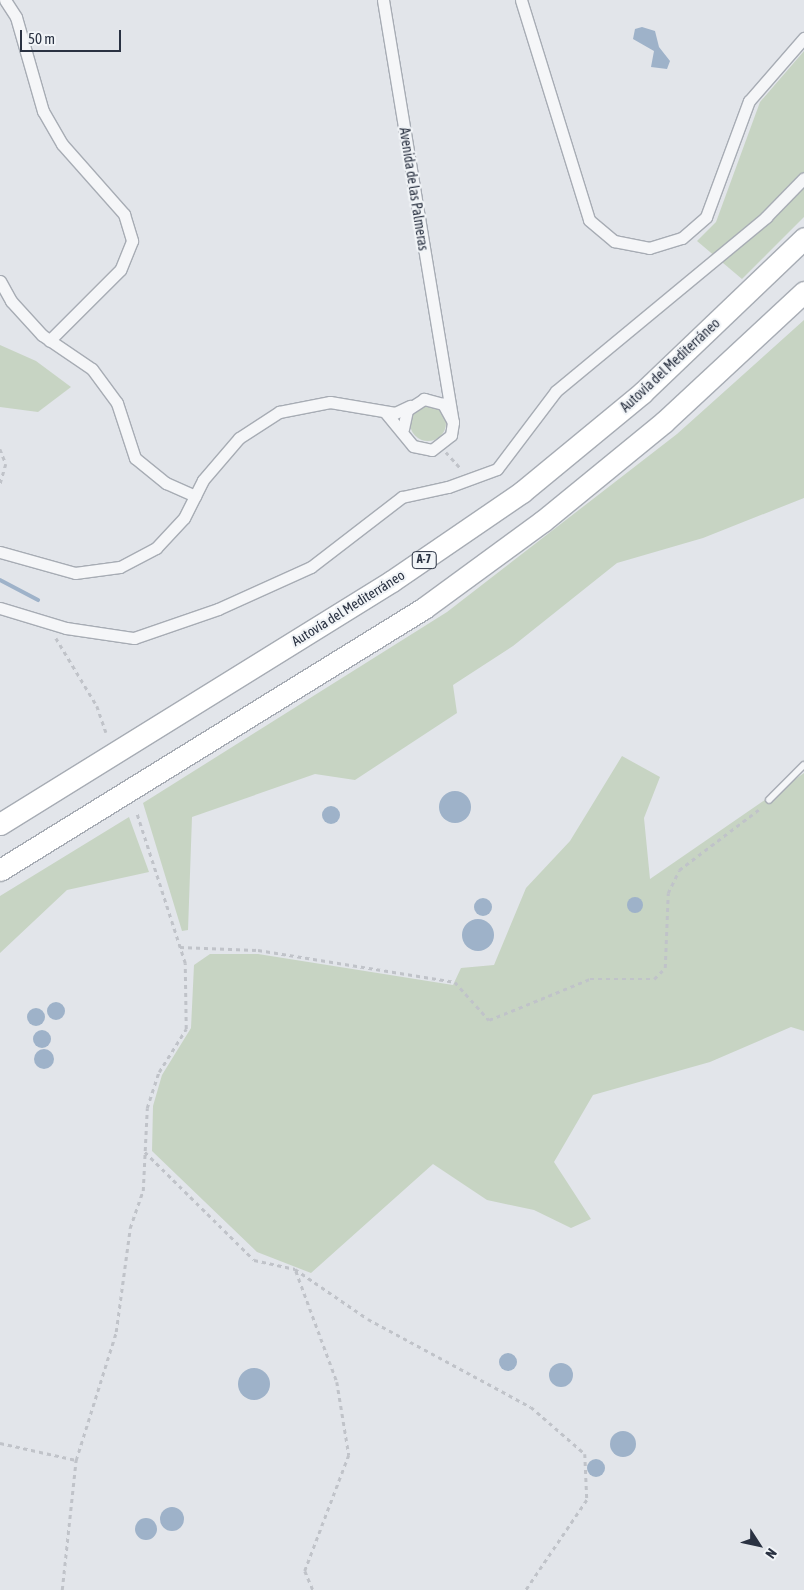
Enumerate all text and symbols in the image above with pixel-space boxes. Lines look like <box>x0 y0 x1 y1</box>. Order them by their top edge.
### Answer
scale bar <box>22 20 124 52</box>
text: 50 m <box>28 30 55 47</box>
street label: Avenida de las Palmeras <box>396 126 432 252</box>
street label: Autovía del Mediterráneo <box>617 315 723 415</box>
road number: A-7 <box>412 550 436 570</box>
street label: Autovía del Mediterráneo <box>288 566 408 650</box>
north arrow <box>734 1520 784 1570</box>
text: N <box>762 1546 780 1562</box>

